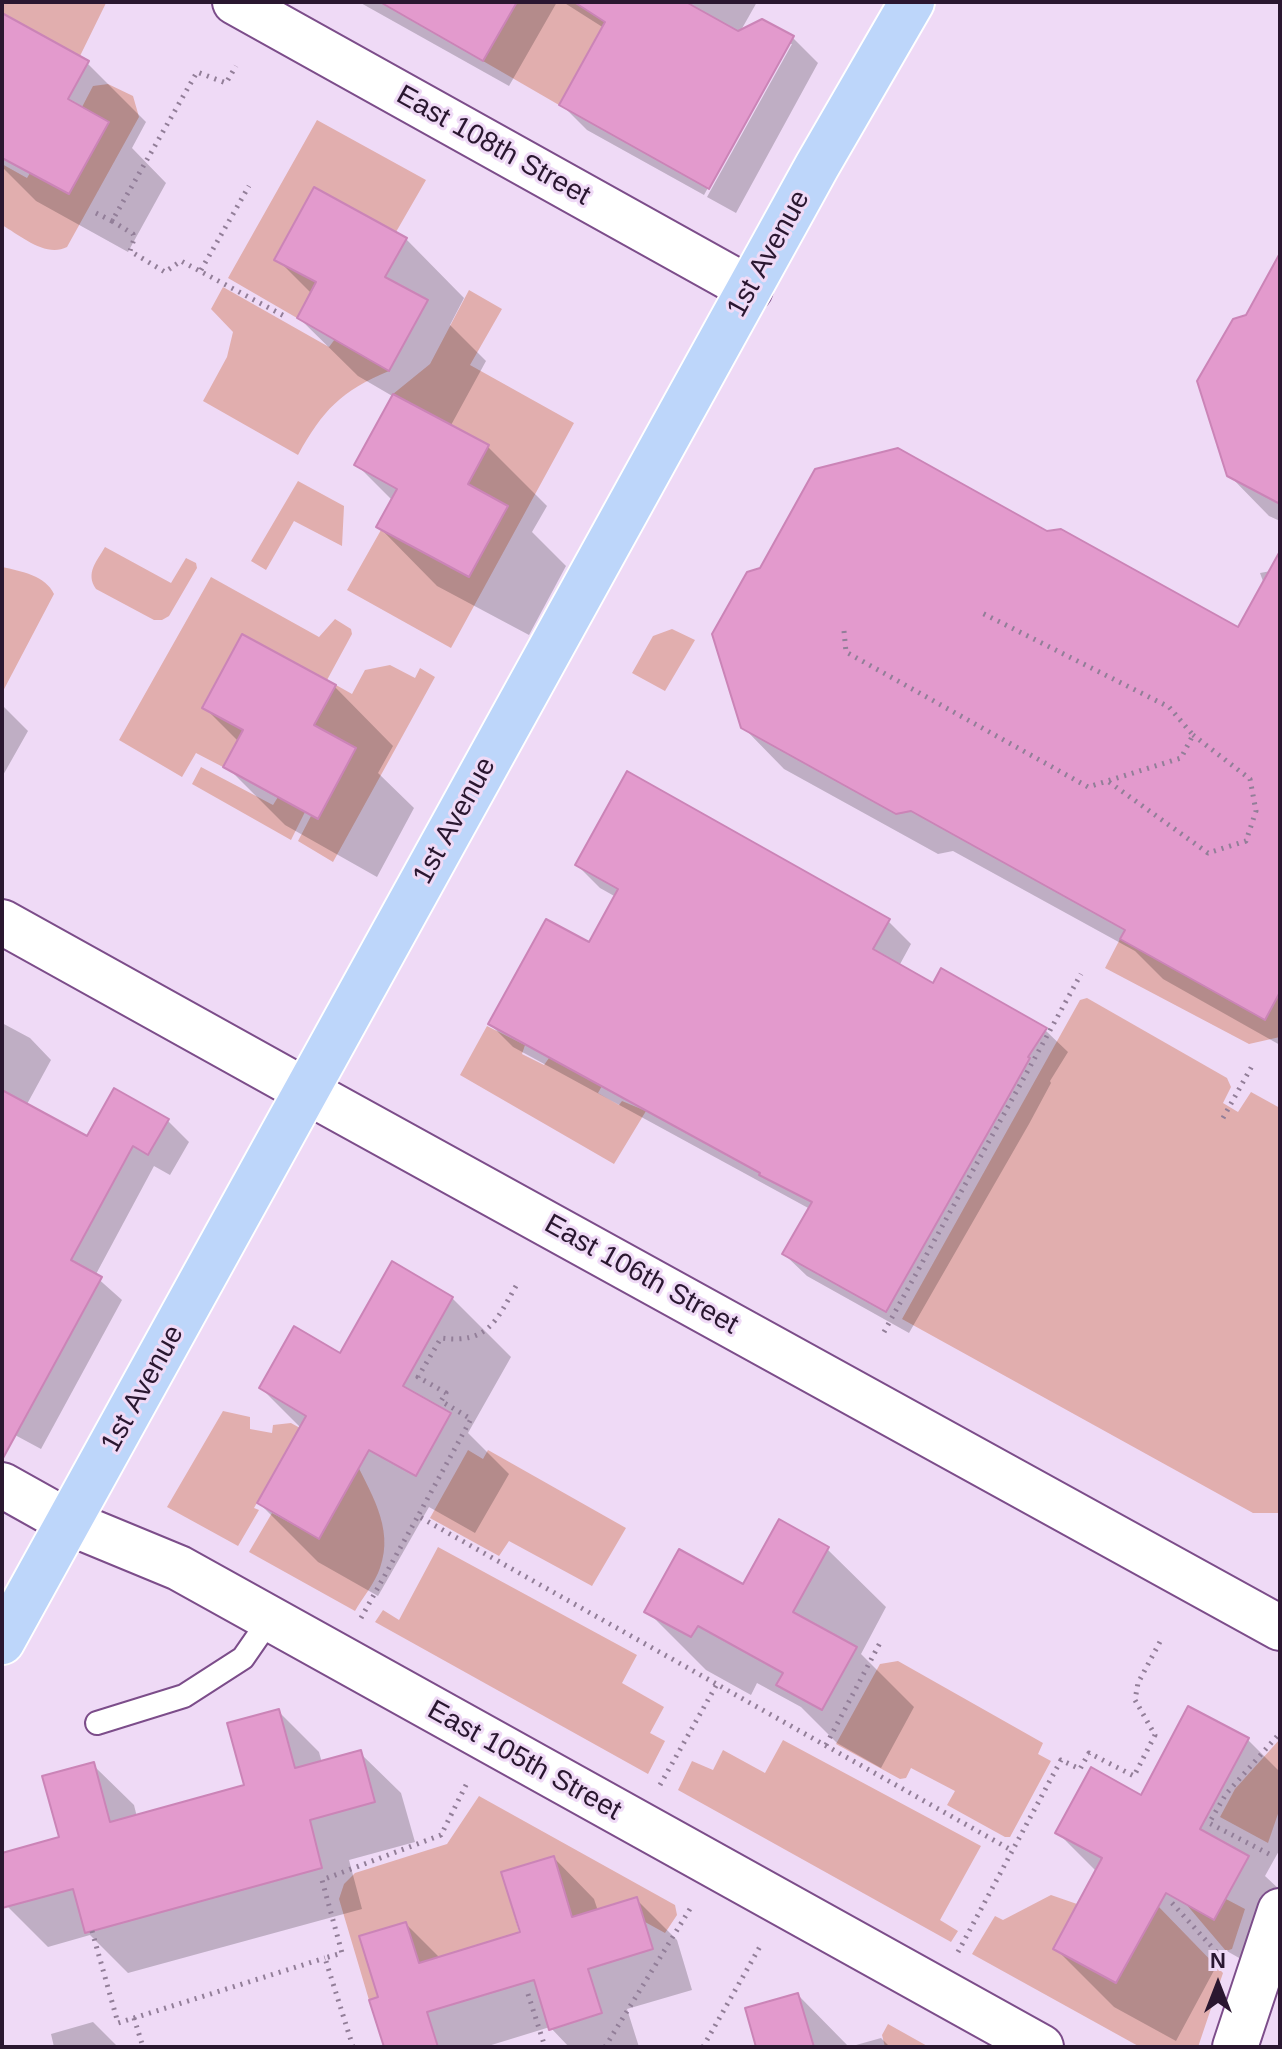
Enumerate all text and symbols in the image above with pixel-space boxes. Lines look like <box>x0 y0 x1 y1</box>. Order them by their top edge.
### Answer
street label: East 108th Street <box>390 79 596 213</box>
street label: 1st Avenue <box>720 185 818 323</box>
street label: 1st Avenue <box>406 752 504 890</box>
street label: East 106th Street <box>538 1208 744 1342</box>
street label: 1st Avenue <box>94 1320 192 1458</box>
street label: East 105th Street <box>421 1694 627 1828</box>
north arrow <box>1178 1945 1258 2025</box>
text: N <box>1210 1948 1226 1973</box>

